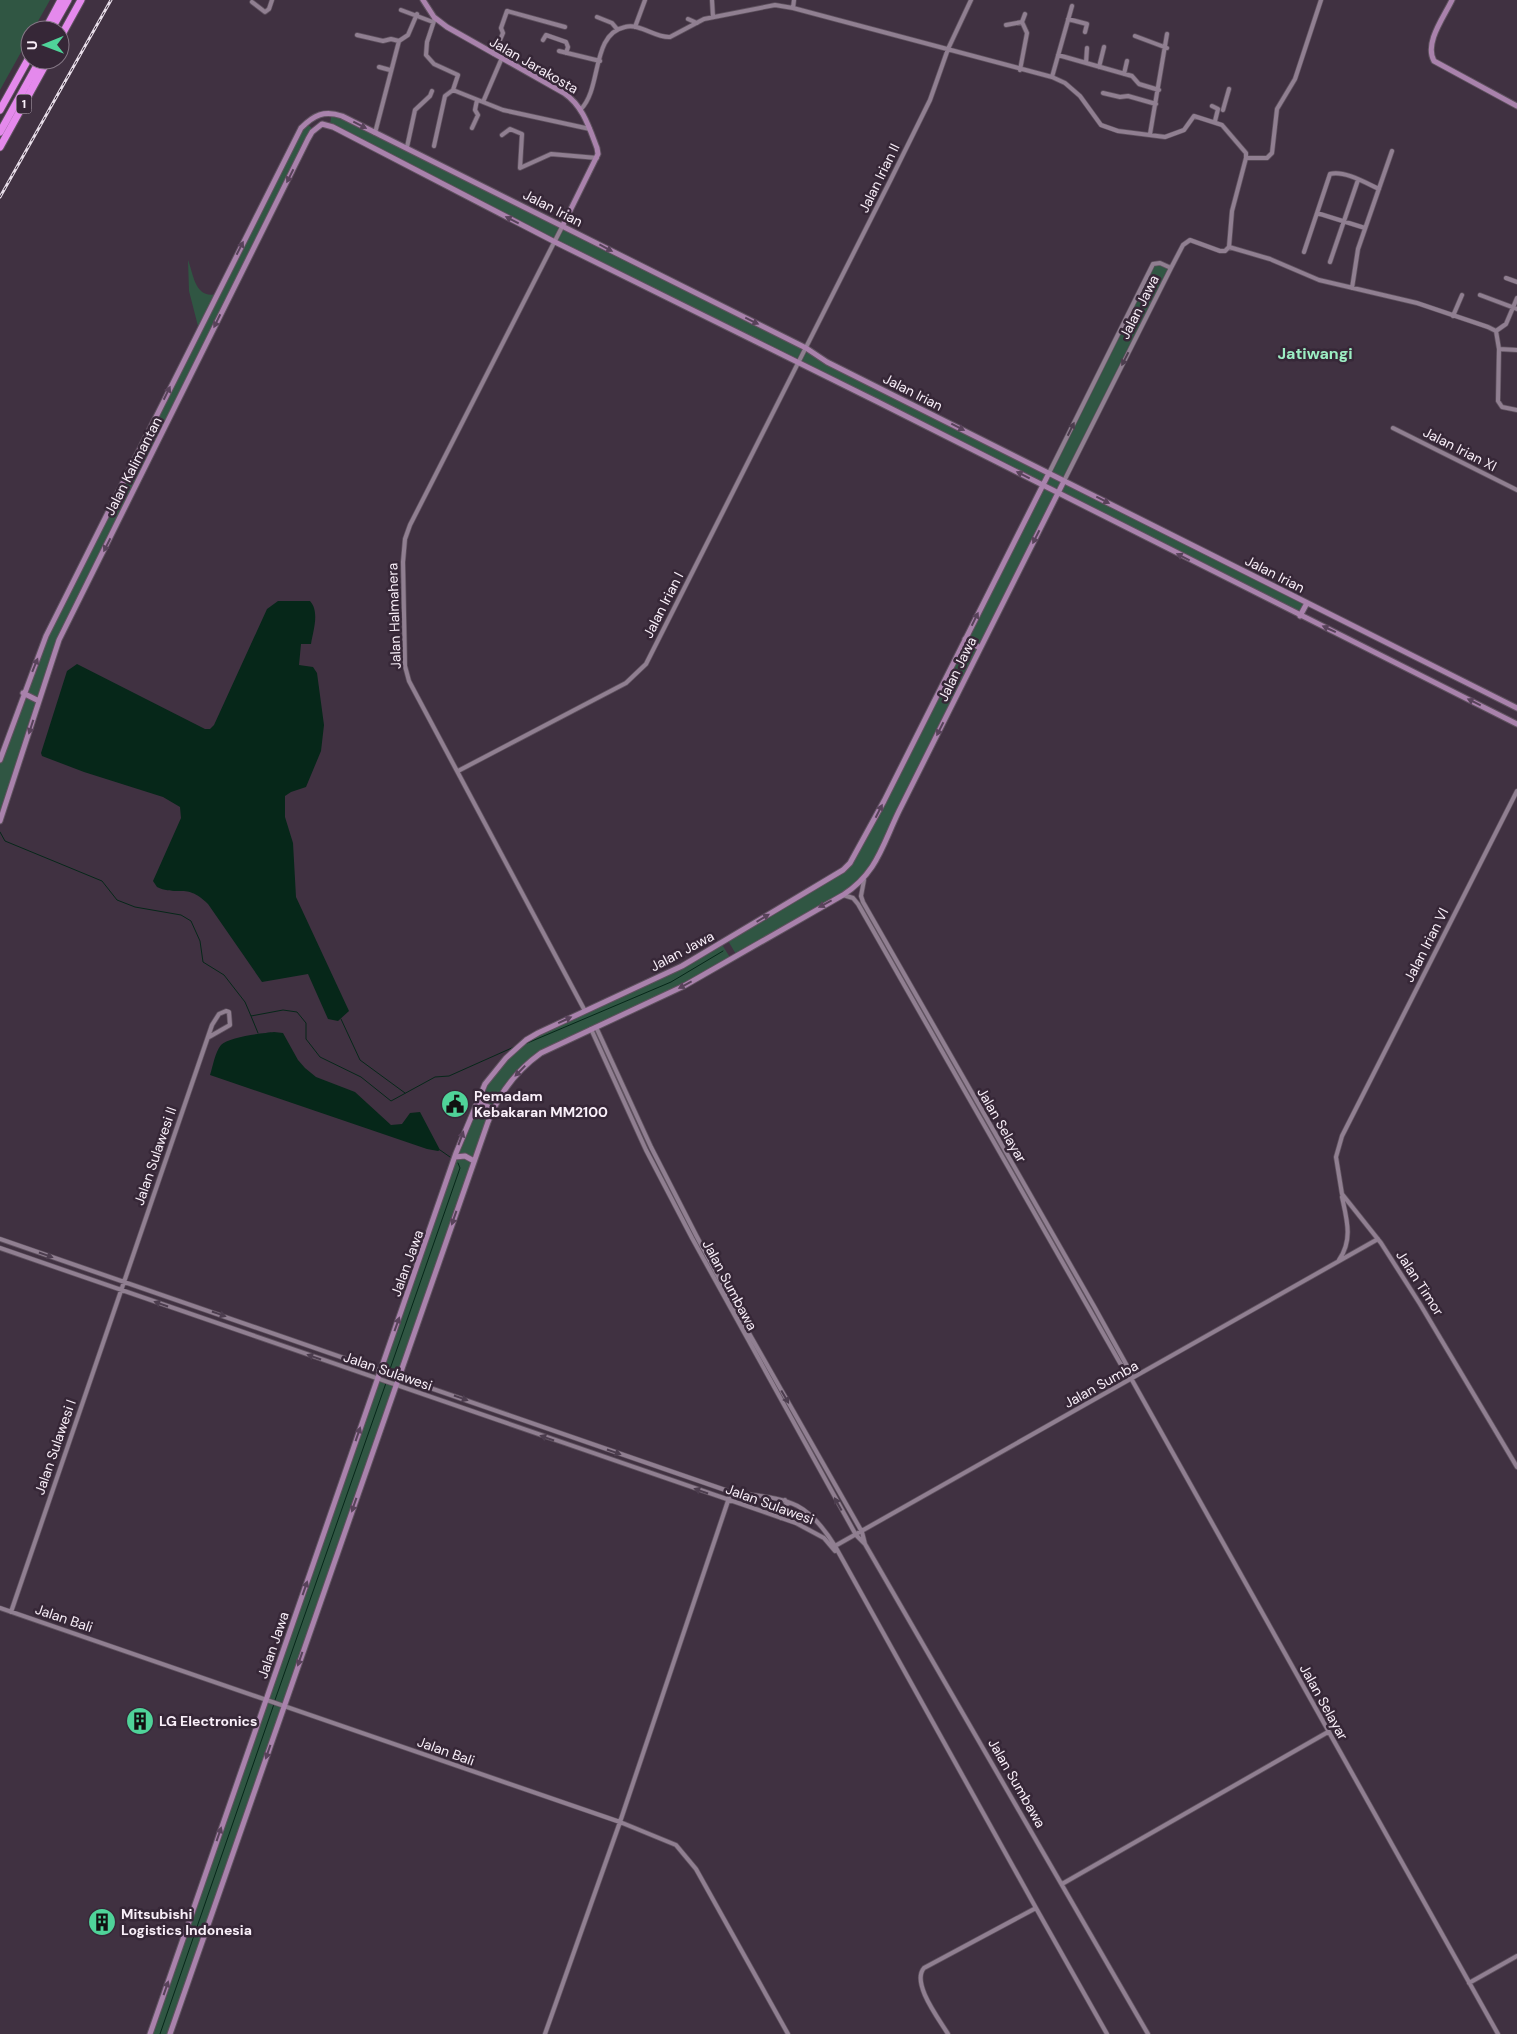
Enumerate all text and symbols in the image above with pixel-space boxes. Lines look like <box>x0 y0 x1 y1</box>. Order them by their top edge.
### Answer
north arrow <box>20 20 70 70</box>
street label: Jalan Jarakosta <box>487 32 581 98</box>
text: U <box>23 40 41 50</box>
road number: 1 <box>16 95 32 114</box>
one-way arrow <box>352 121 367 129</box>
street label: Jalan Irian II <box>854 140 904 216</box>
one-way arrow <box>286 168 294 183</box>
street label: Jalan Irian <box>520 185 586 231</box>
one-way arrow <box>505 216 519 224</box>
one-way arrow <box>236 240 245 255</box>
one-way arrow <box>599 244 614 252</box>
street label: Jalan Jawa <box>1115 272 1163 342</box>
one-way arrow <box>213 314 221 328</box>
one-way arrow <box>744 317 759 325</box>
district label: Jatiwangi <box>1277 343 1353 364</box>
one-way arrow <box>1121 351 1129 366</box>
street label: Jalan Irian <box>880 369 946 415</box>
one-way arrow <box>164 386 172 400</box>
street label: Jalan Kalimantan <box>100 414 166 518</box>
one-way arrow <box>1067 422 1075 437</box>
one-way arrow <box>951 423 965 431</box>
street label: Jalan Irian XI <box>1420 423 1500 475</box>
one-way arrow <box>1015 471 1030 479</box>
one-way arrow <box>1096 496 1110 504</box>
one-way arrow <box>1032 530 1040 544</box>
one-way arrow <box>103 538 111 552</box>
street label: Jalan Irian <box>1242 551 1308 597</box>
one-way arrow <box>1176 553 1190 561</box>
street label: Jalan Halmahera <box>383 563 405 669</box>
street label: Jalan Irian I <box>639 569 687 641</box>
one-way arrow <box>971 612 979 626</box>
one-way arrow <box>1321 625 1336 633</box>
street label: Jalan Jawa <box>934 634 980 704</box>
one-way arrow <box>31 657 39 672</box>
one-way arrow <box>1466 698 1481 706</box>
one-way arrow <box>27 719 34 734</box>
one-way arrow <box>936 722 944 736</box>
one-way arrow <box>875 804 883 818</box>
one-way arrow <box>818 900 833 908</box>
street label: Jalan Irian VI <box>1400 905 1452 985</box>
one-way arrow <box>757 913 770 922</box>
street label: Jalan Jawa <box>647 927 717 975</box>
one-way arrow <box>678 981 691 990</box>
one-way arrow <box>558 1016 572 1024</box>
one-way arrow <box>514 1065 526 1077</box>
street label: Jalan Selayar <box>973 1084 1031 1166</box>
place label: Pemadam Kebakaran MM2100 <box>474 1087 608 1121</box>
public building icon: Pemadam Kebakaran MM2100 <box>440 1089 470 1119</box>
street label: Jalan Sulawesi II <box>130 1104 180 1208</box>
one-way arrow <box>458 1130 465 1145</box>
one-way arrow <box>450 1210 457 1225</box>
street label: Jalan Jawa <box>387 1227 427 1299</box>
street label: Jalan Sumbawa <box>699 1237 761 1333</box>
street label: Jalan Timor <box>1392 1247 1448 1319</box>
one-way arrow <box>39 1251 54 1259</box>
one-way arrow <box>153 1300 168 1308</box>
one-way arrow <box>212 1310 227 1318</box>
one-way arrow <box>393 1316 401 1331</box>
street label: Jalan Sulawesi <box>341 1347 435 1395</box>
one-way arrow <box>307 1353 322 1361</box>
street label: Jalan Sumba <box>1061 1356 1141 1412</box>
one-way arrow <box>781 1390 790 1404</box>
one-way arrow <box>454 1394 469 1402</box>
street label: Jalan Sulawesi I <box>30 1397 80 1497</box>
one-way arrow <box>354 1426 362 1441</box>
one-way arrow <box>540 1434 555 1441</box>
one-way arrow <box>607 1449 622 1456</box>
street label: Jalan Sulawesi <box>723 1480 817 1528</box>
one-way arrow <box>693 1487 708 1495</box>
one-way arrow <box>834 1497 843 1510</box>
one-way arrow <box>349 1498 357 1513</box>
one-way arrow <box>302 1580 309 1595</box>
street label: Jalan Bali <box>33 1600 95 1636</box>
street label: Jalan Jawa <box>253 1609 293 1681</box>
one-way arrow <box>296 1651 303 1666</box>
street label: Jalan Selayar <box>1296 1661 1352 1743</box>
building icon: LG Electronics <box>125 1706 155 1736</box>
place label: LG Electronics <box>159 1712 258 1730</box>
street label: Jalan Bali <box>415 1732 477 1770</box>
street label: Jalan Sumbawa <box>984 1735 1050 1831</box>
one-way arrow <box>264 1744 271 1759</box>
one-way arrow <box>216 1827 223 1842</box>
place label: Mitsubishi Logistics Indonesia <box>121 1905 252 1939</box>
building icon: Mitsubishi Logistics Indonesia <box>87 1907 117 1937</box>
one-way arrow <box>162 1980 170 1995</box>

